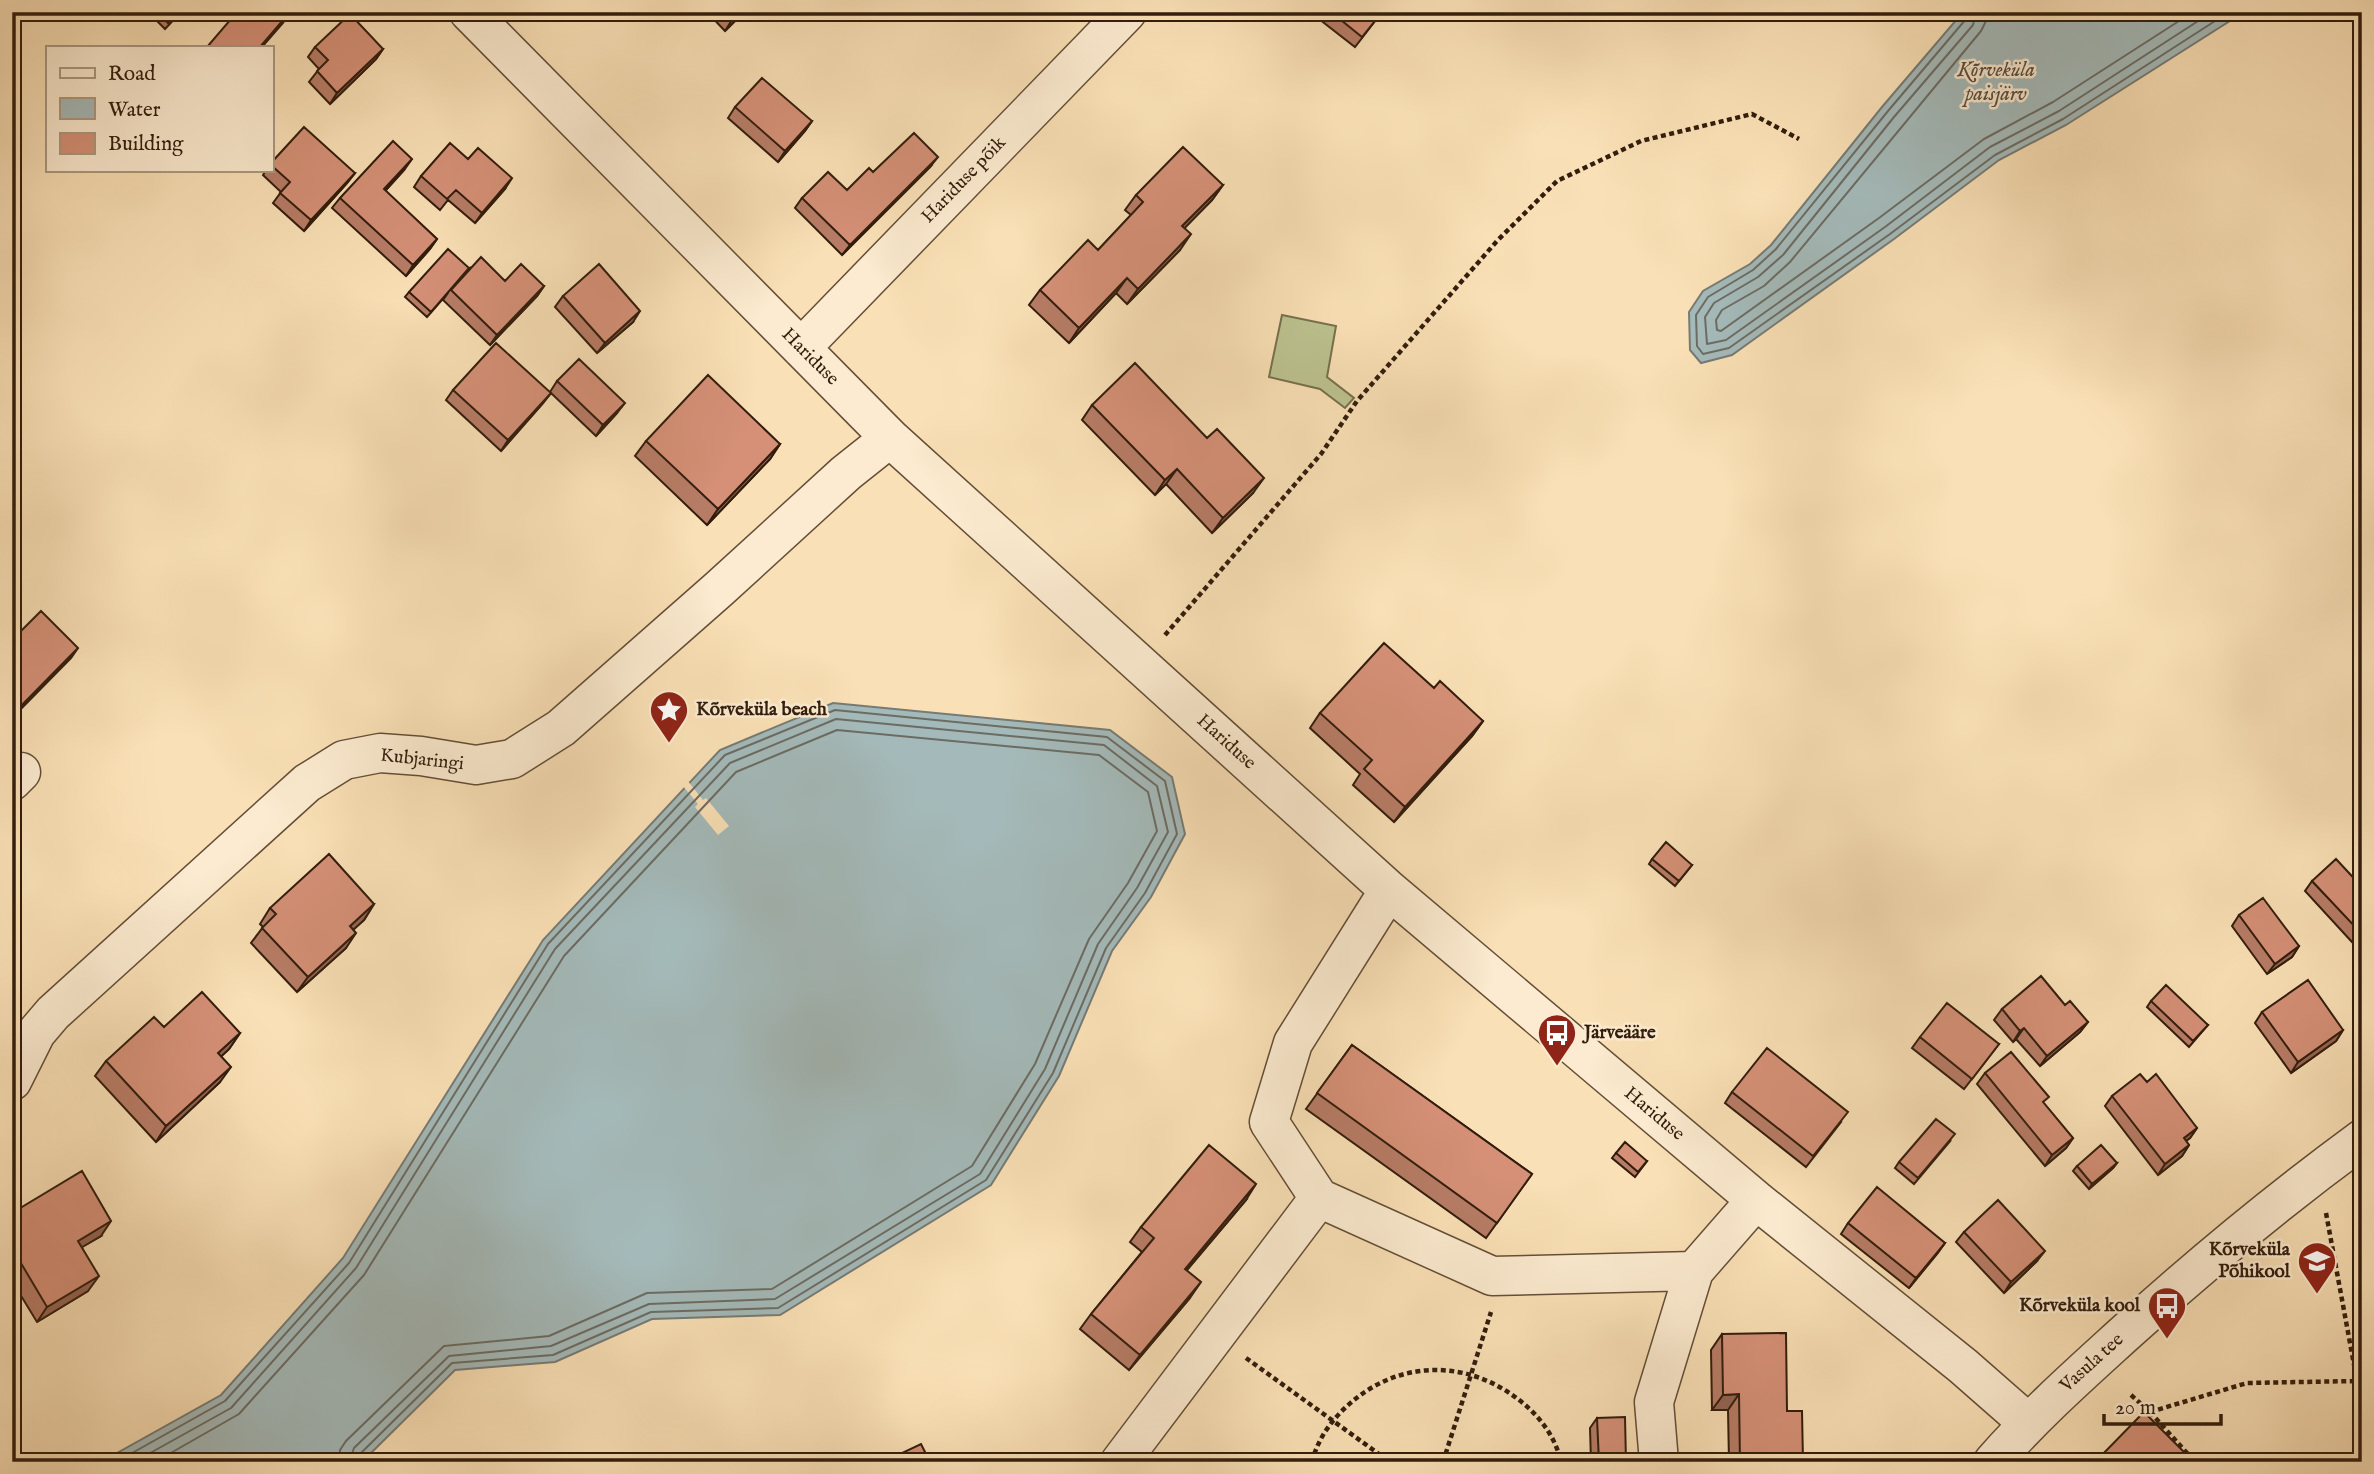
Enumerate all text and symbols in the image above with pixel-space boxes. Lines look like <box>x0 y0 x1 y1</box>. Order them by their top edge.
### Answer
legend <box>46 46 273 172</box>
water label: Kõrveküla paisjärv <box>1956 57 2035 108</box>
text: Road <box>108 61 156 88</box>
text: Water <box>108 97 161 124</box>
text: Building <box>108 131 184 158</box>
street label: Hariduse põik <box>917 131 1012 229</box>
street label: Hariduse <box>776 323 844 391</box>
place icon: Kõrveküla beach <box>648 689 690 744</box>
place label: Kõrveküla beach <box>696 698 828 722</box>
street label: Hariduse <box>1191 709 1261 775</box>
street label: Kubjaringi <box>379 744 465 776</box>
bus stop icon: Järveääre <box>1536 1012 1578 1067</box>
place label: Järveääre <box>1581 1021 1656 1045</box>
street label: Hariduse <box>1619 1082 1689 1146</box>
place label: Kõrveküla Põhikool <box>2209 1238 2291 1284</box>
school or university icon: Kõrveküla Põhikool <box>2296 1240 2338 1295</box>
bus stop icon: Kõrveküla kool <box>2146 1285 2188 1340</box>
place label: Kõrveküla kool <box>2019 1294 2141 1318</box>
street label: Vasula tee <box>2054 1328 2129 1399</box>
scale bar <box>2104 1383 2222 1427</box>
text: 20 m <box>2115 1395 2156 1422</box>

